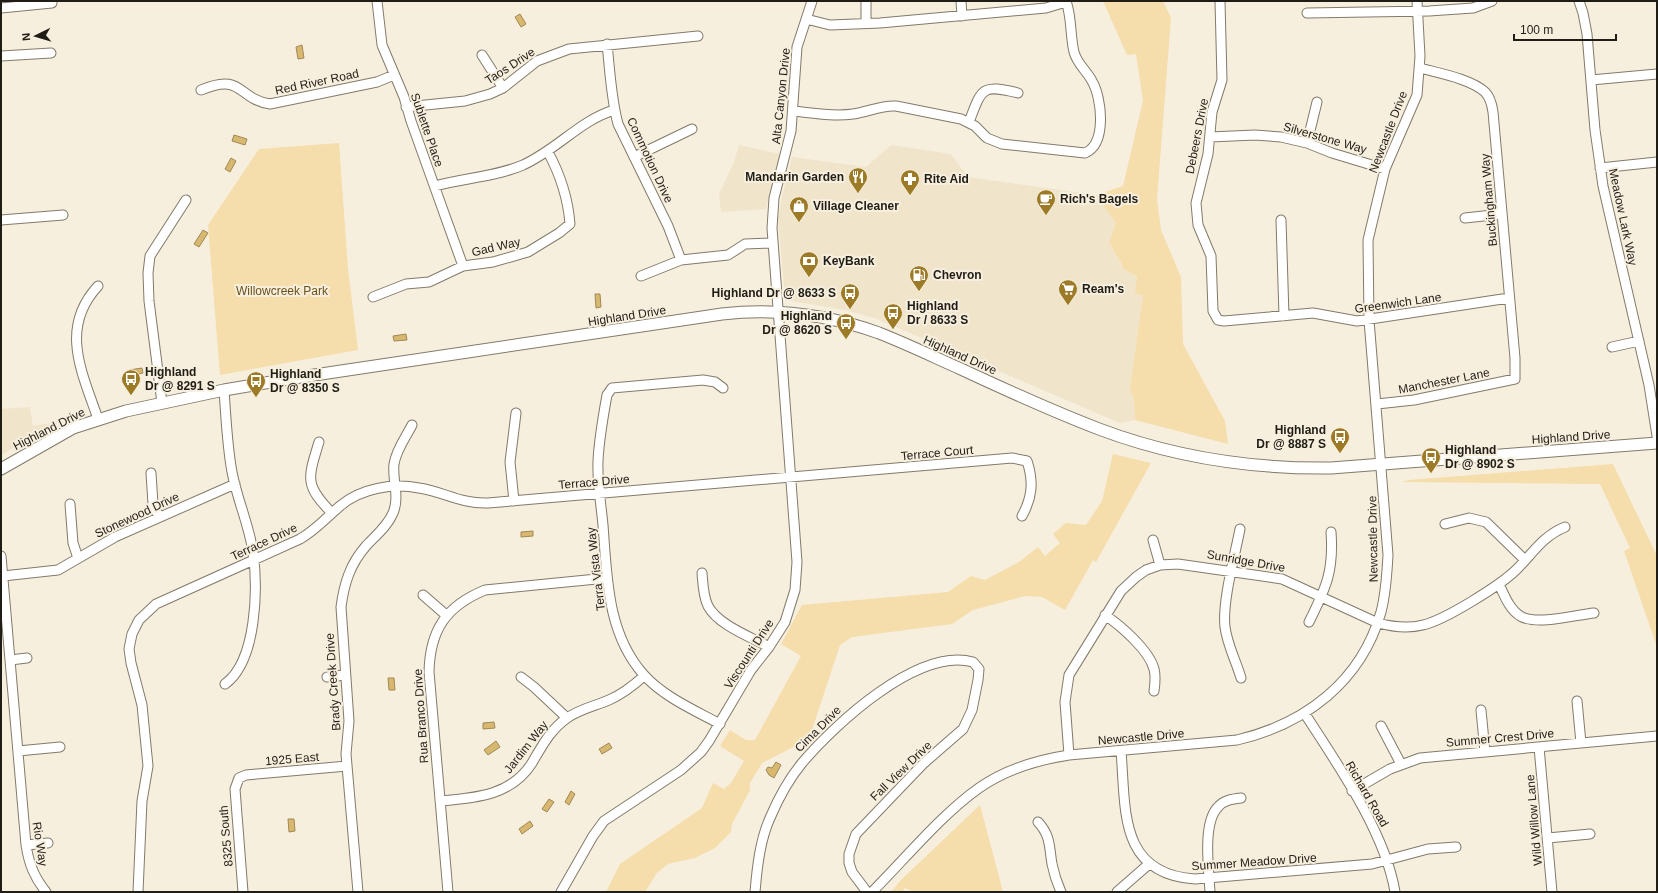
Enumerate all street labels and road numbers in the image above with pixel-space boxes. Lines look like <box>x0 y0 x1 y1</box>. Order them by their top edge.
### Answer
street label: Taos Drive <box>482 45 538 87</box>
street label: Alta Canyon Drive <box>769 47 793 145</box>
street label: Red River Road <box>274 66 360 98</box>
street label: Newcastle Drive <box>1366 89 1410 175</box>
street label: Sublette Place <box>408 91 446 169</box>
street label: Debeers Drive <box>1183 97 1211 175</box>
street label: Commotion Drive <box>624 115 676 205</box>
street label: Silverstone Way <box>1282 119 1368 157</box>
street label: Buckingham Way <box>1478 153 1500 247</box>
street label: Meadow Lark Way <box>1606 167 1640 267</box>
street label: Gad Way <box>470 235 522 259</box>
street label: Greenwich Lane <box>1354 290 1443 316</box>
street label: Highland Drive <box>587 303 667 329</box>
street label: Highland Drive <box>921 333 999 378</box>
street label: Manchester Lane <box>1397 365 1491 397</box>
street label: Highland Drive <box>11 405 88 453</box>
street label: Highland Drive <box>1531 427 1611 447</box>
street label: Terrace Court <box>900 443 974 463</box>
street label: Terrace Drive <box>558 472 630 492</box>
street label: Stonewood Drive <box>93 489 182 541</box>
street label: Newcastle Drive <box>1365 495 1381 582</box>
street label: Terrace Drive <box>229 520 300 563</box>
street label: Terra Vista Way <box>584 526 608 612</box>
street label: Sunridge Drive <box>1206 547 1287 575</box>
street label: Viscounti Drive <box>721 616 777 691</box>
street label: Brady Creek Drive <box>323 632 343 731</box>
street label: Rua Branco Drive <box>411 668 431 764</box>
street label: Cima Drive <box>792 703 844 755</box>
street label: Jardim Way <box>501 718 551 776</box>
street label: Newcastle Drive <box>1097 726 1185 748</box>
street label: Summer Crest Drive <box>1445 726 1555 750</box>
street label: Fall View Drive <box>867 738 935 804</box>
street label: 1925 East <box>264 750 320 768</box>
street label: Richard Road <box>1343 759 1391 829</box>
street label: Wild Willow Lane <box>1523 774 1545 866</box>
street label: 8325 South <box>216 805 236 867</box>
street label: Rio Way <box>30 821 50 867</box>
street label: Summer Meadow Drive <box>1191 851 1317 873</box>

